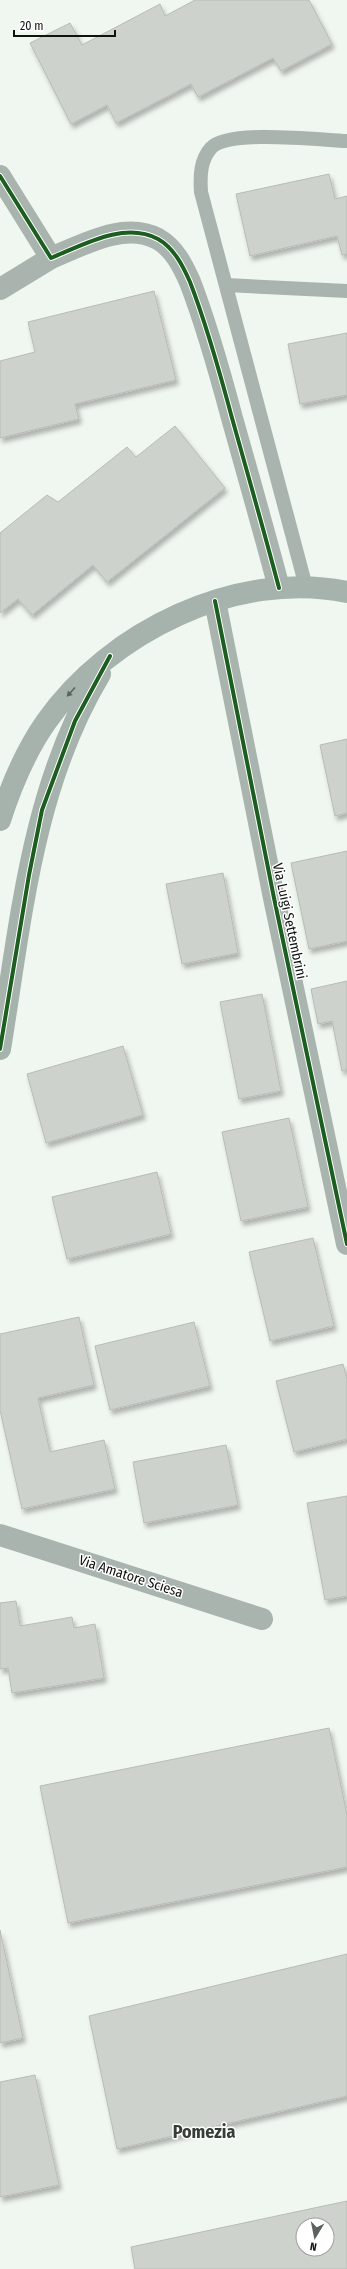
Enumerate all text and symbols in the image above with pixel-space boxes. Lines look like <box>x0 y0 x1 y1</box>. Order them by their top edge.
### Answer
scale bar <box>14 12 115 38</box>
text: 20 m <box>20 19 44 33</box>
one-way arrow <box>67 687 76 697</box>
street label: Via Luigi Settembrini <box>269 861 310 981</box>
street label: Via Amatore Sciesa <box>77 1552 185 1601</box>
district label: Pomezia <box>173 2121 235 2143</box>
north arrow <box>295 2217 335 2257</box>
text: N <box>309 2239 318 2253</box>

